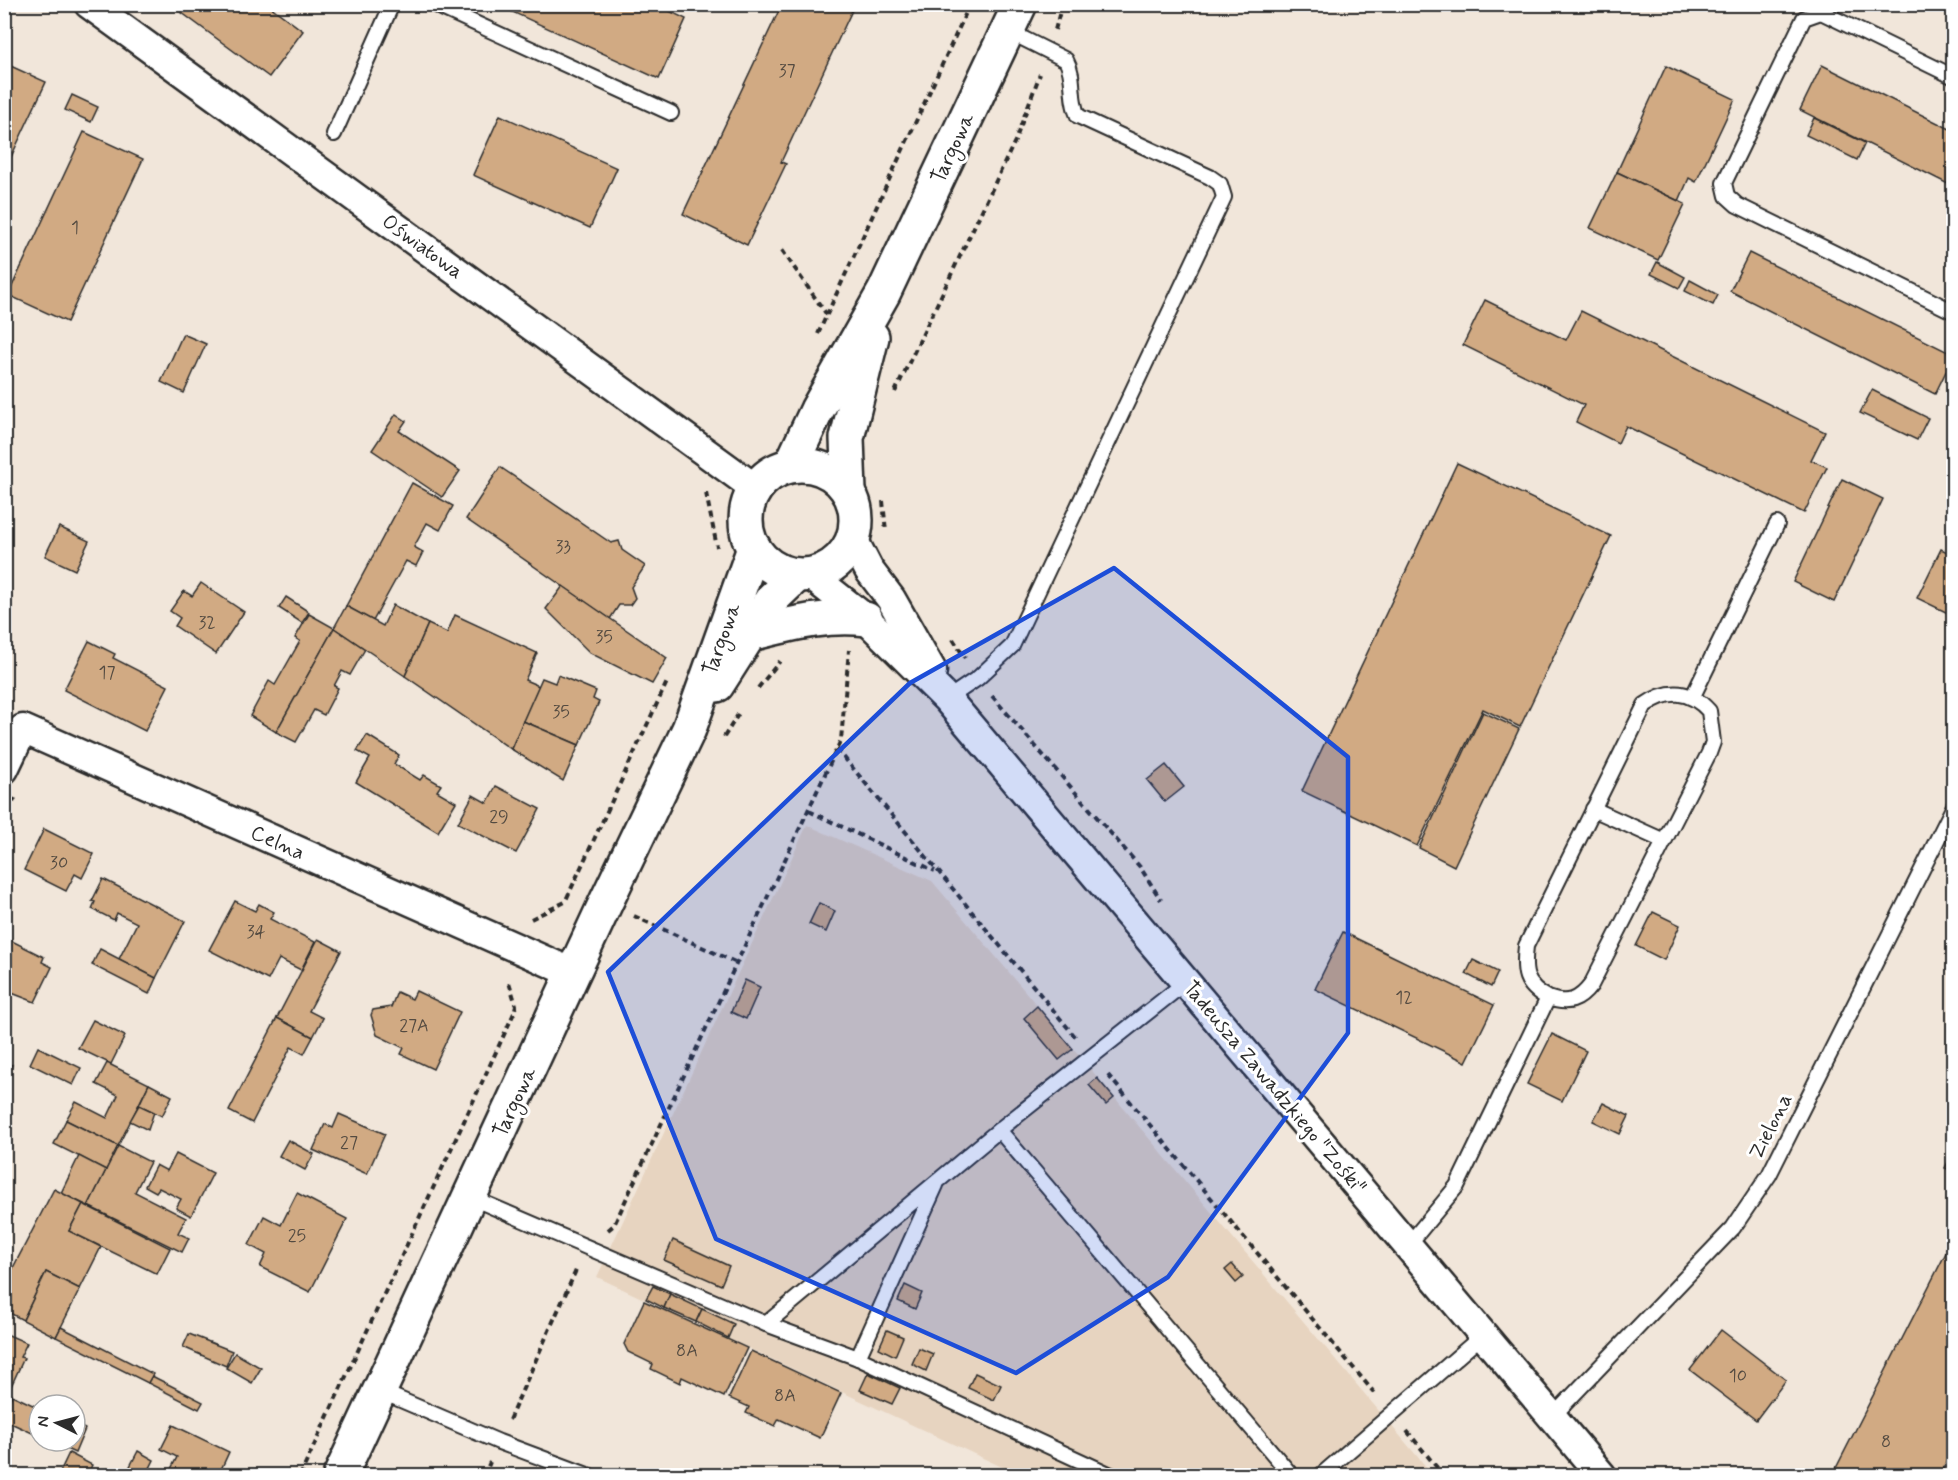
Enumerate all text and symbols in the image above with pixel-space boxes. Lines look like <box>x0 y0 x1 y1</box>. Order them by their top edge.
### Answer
house number: 37 <box>778 59 796 83</box>
street label: Targowa <box>924 108 982 189</box>
street label: Oświatowa <box>376 208 469 286</box>
house number: 1 <box>71 216 79 240</box>
house number: 33 <box>555 535 571 559</box>
street label: Targowa <box>696 599 749 680</box>
house number: 32 <box>198 611 216 635</box>
house number: 35 <box>595 625 613 649</box>
house number: 17 <box>98 661 116 685</box>
house number: 35 <box>552 700 570 724</box>
house number: 29 <box>489 805 509 829</box>
street label: Celna <box>246 819 309 867</box>
house number: 30 <box>50 851 68 875</box>
house number: 34 <box>246 920 266 944</box>
street label: Tadeusza Zawadzkiego "Zośki" <box>1176 975 1372 1200</box>
house number: 12 <box>1395 986 1413 1010</box>
house number: 27A <box>399 1014 429 1038</box>
street label: Targowa <box>486 1062 544 1143</box>
street label: Zielona <box>1742 1089 1799 1164</box>
house number: 27 <box>340 1131 358 1155</box>
house number: 25 <box>288 1224 306 1248</box>
house number: 8A <box>676 1339 698 1363</box>
house number: 10 <box>1729 1364 1747 1388</box>
house number: 8A <box>774 1384 796 1408</box>
north arrow <box>27 1393 87 1453</box>
text: N <box>33 1415 55 1428</box>
house number: 8 <box>1881 1430 1891 1454</box>

